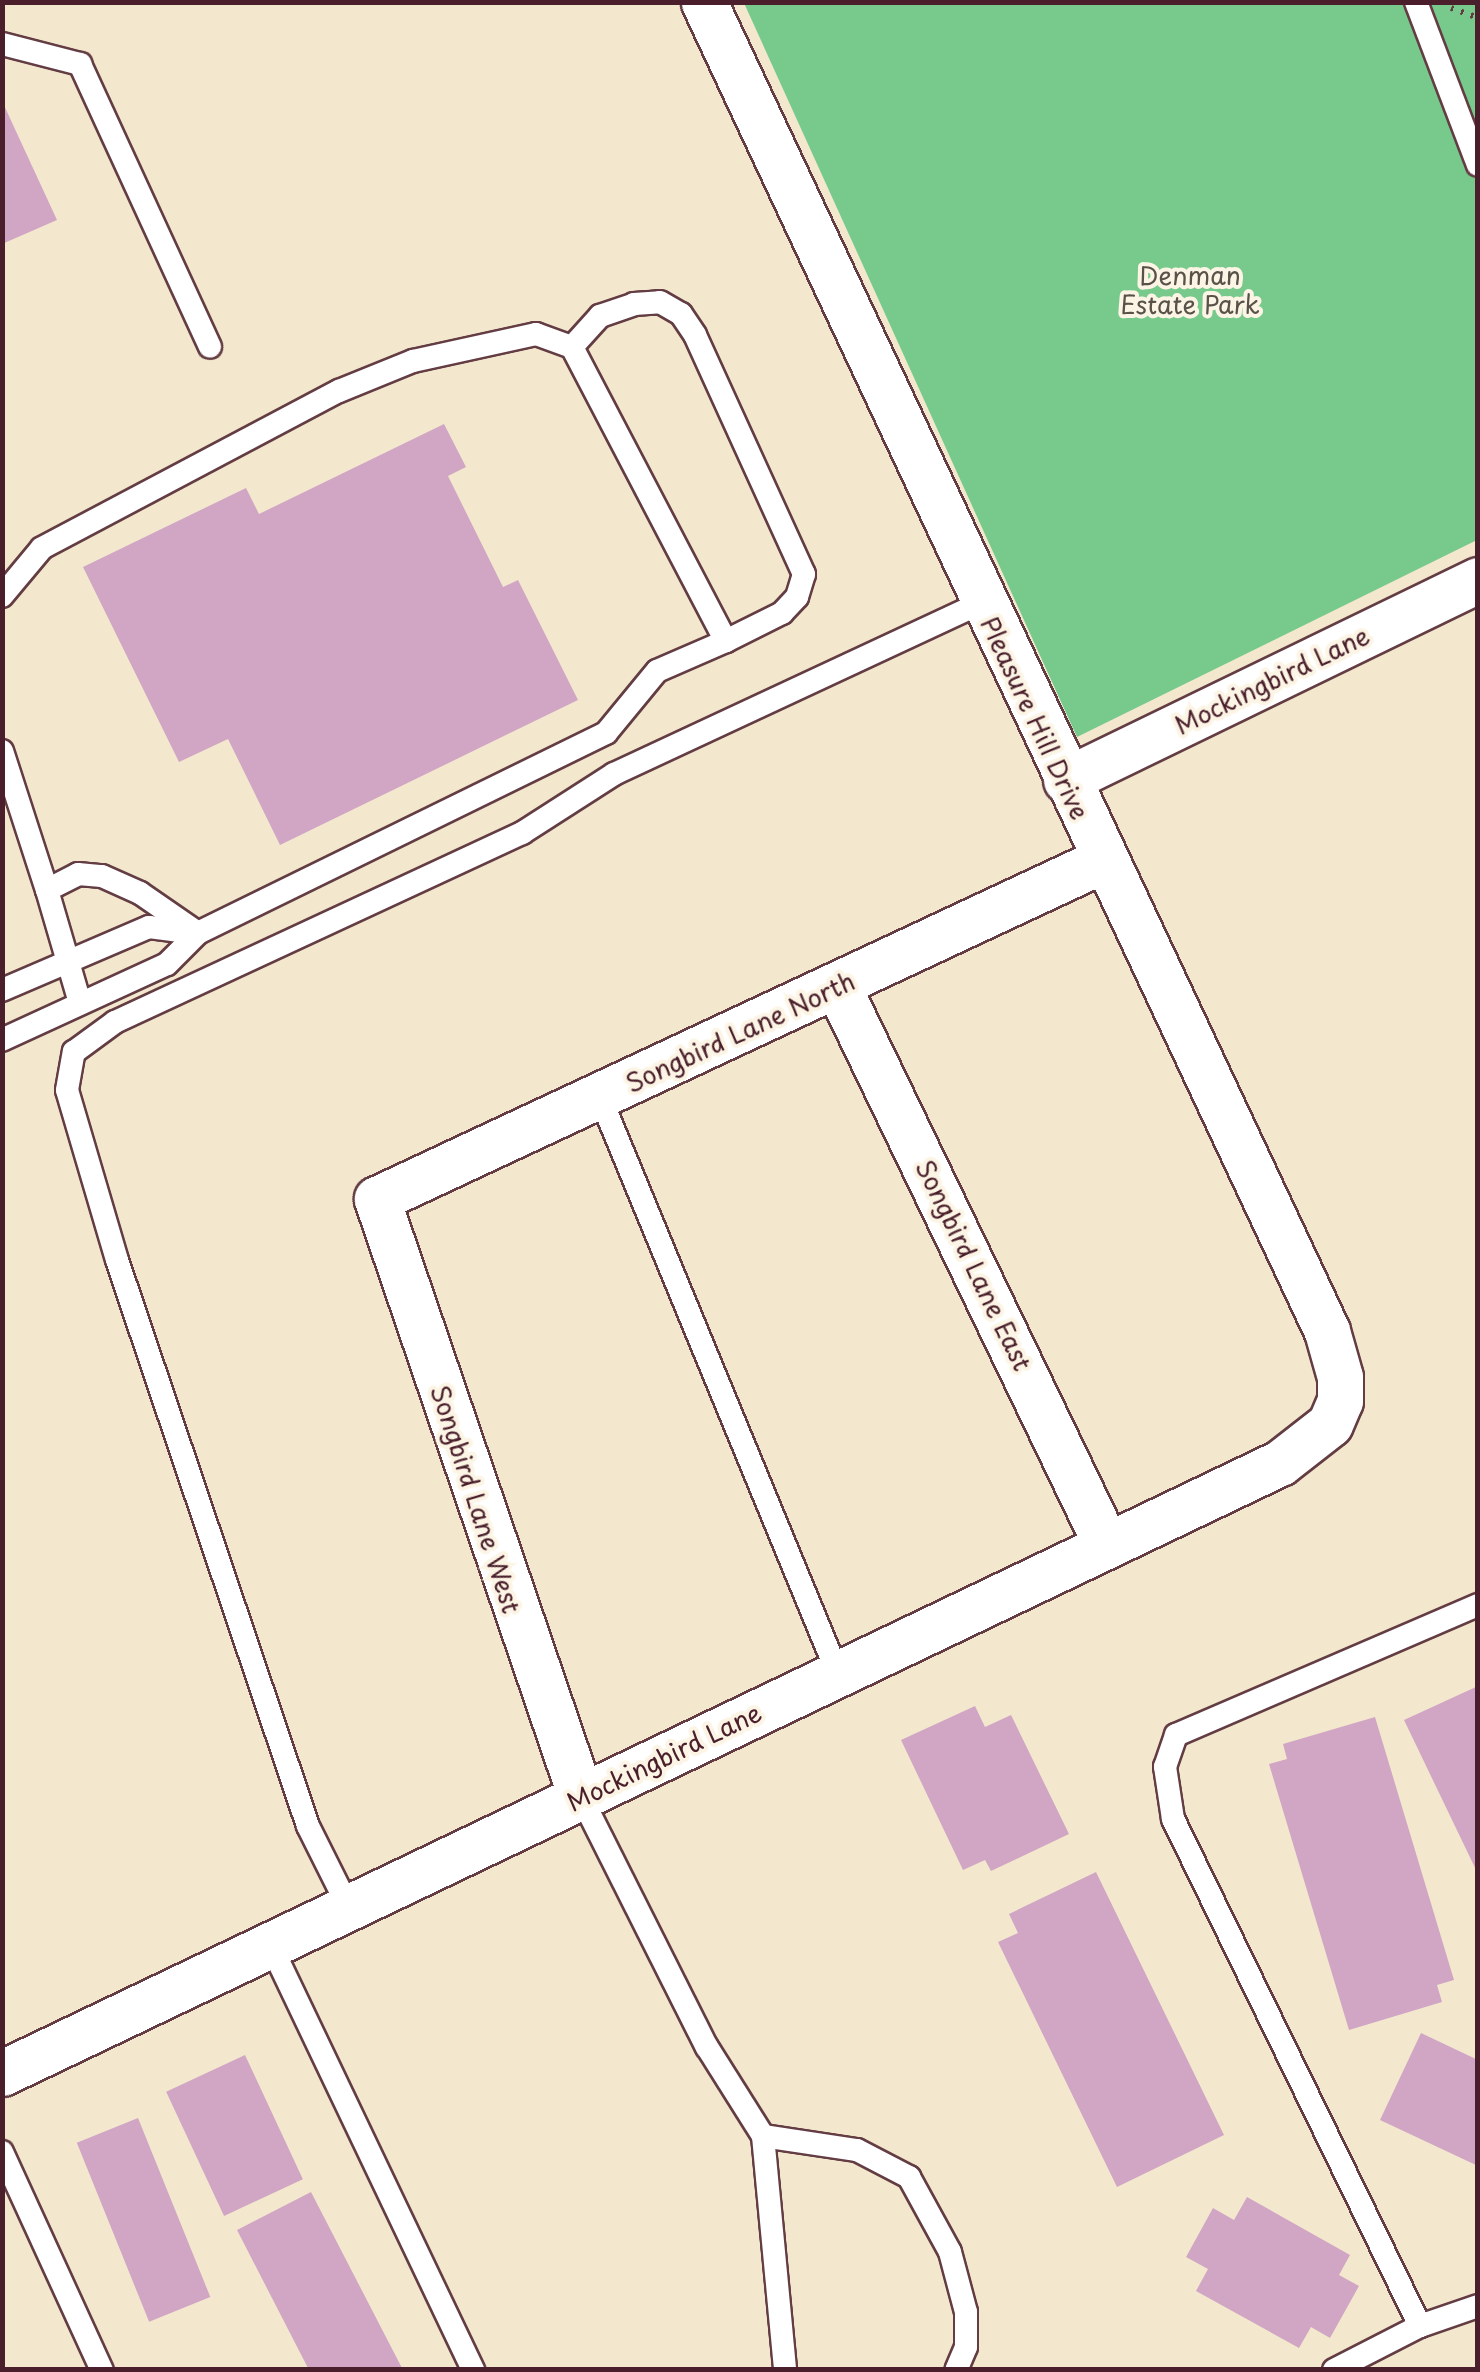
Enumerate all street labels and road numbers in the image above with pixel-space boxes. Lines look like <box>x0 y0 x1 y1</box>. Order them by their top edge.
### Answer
street label: Pleasure Hill Drive <box>974 611 1096 825</box>
street label: Mockingbird Lane <box>1169 620 1375 740</box>
street label: Songbird Lane North <box>620 965 860 1099</box>
street label: Songbird Lane East <box>909 1153 1039 1377</box>
street label: Songbird Lane West <box>425 1380 527 1618</box>
street label: Mockingbird Lane <box>561 1697 767 1817</box>

